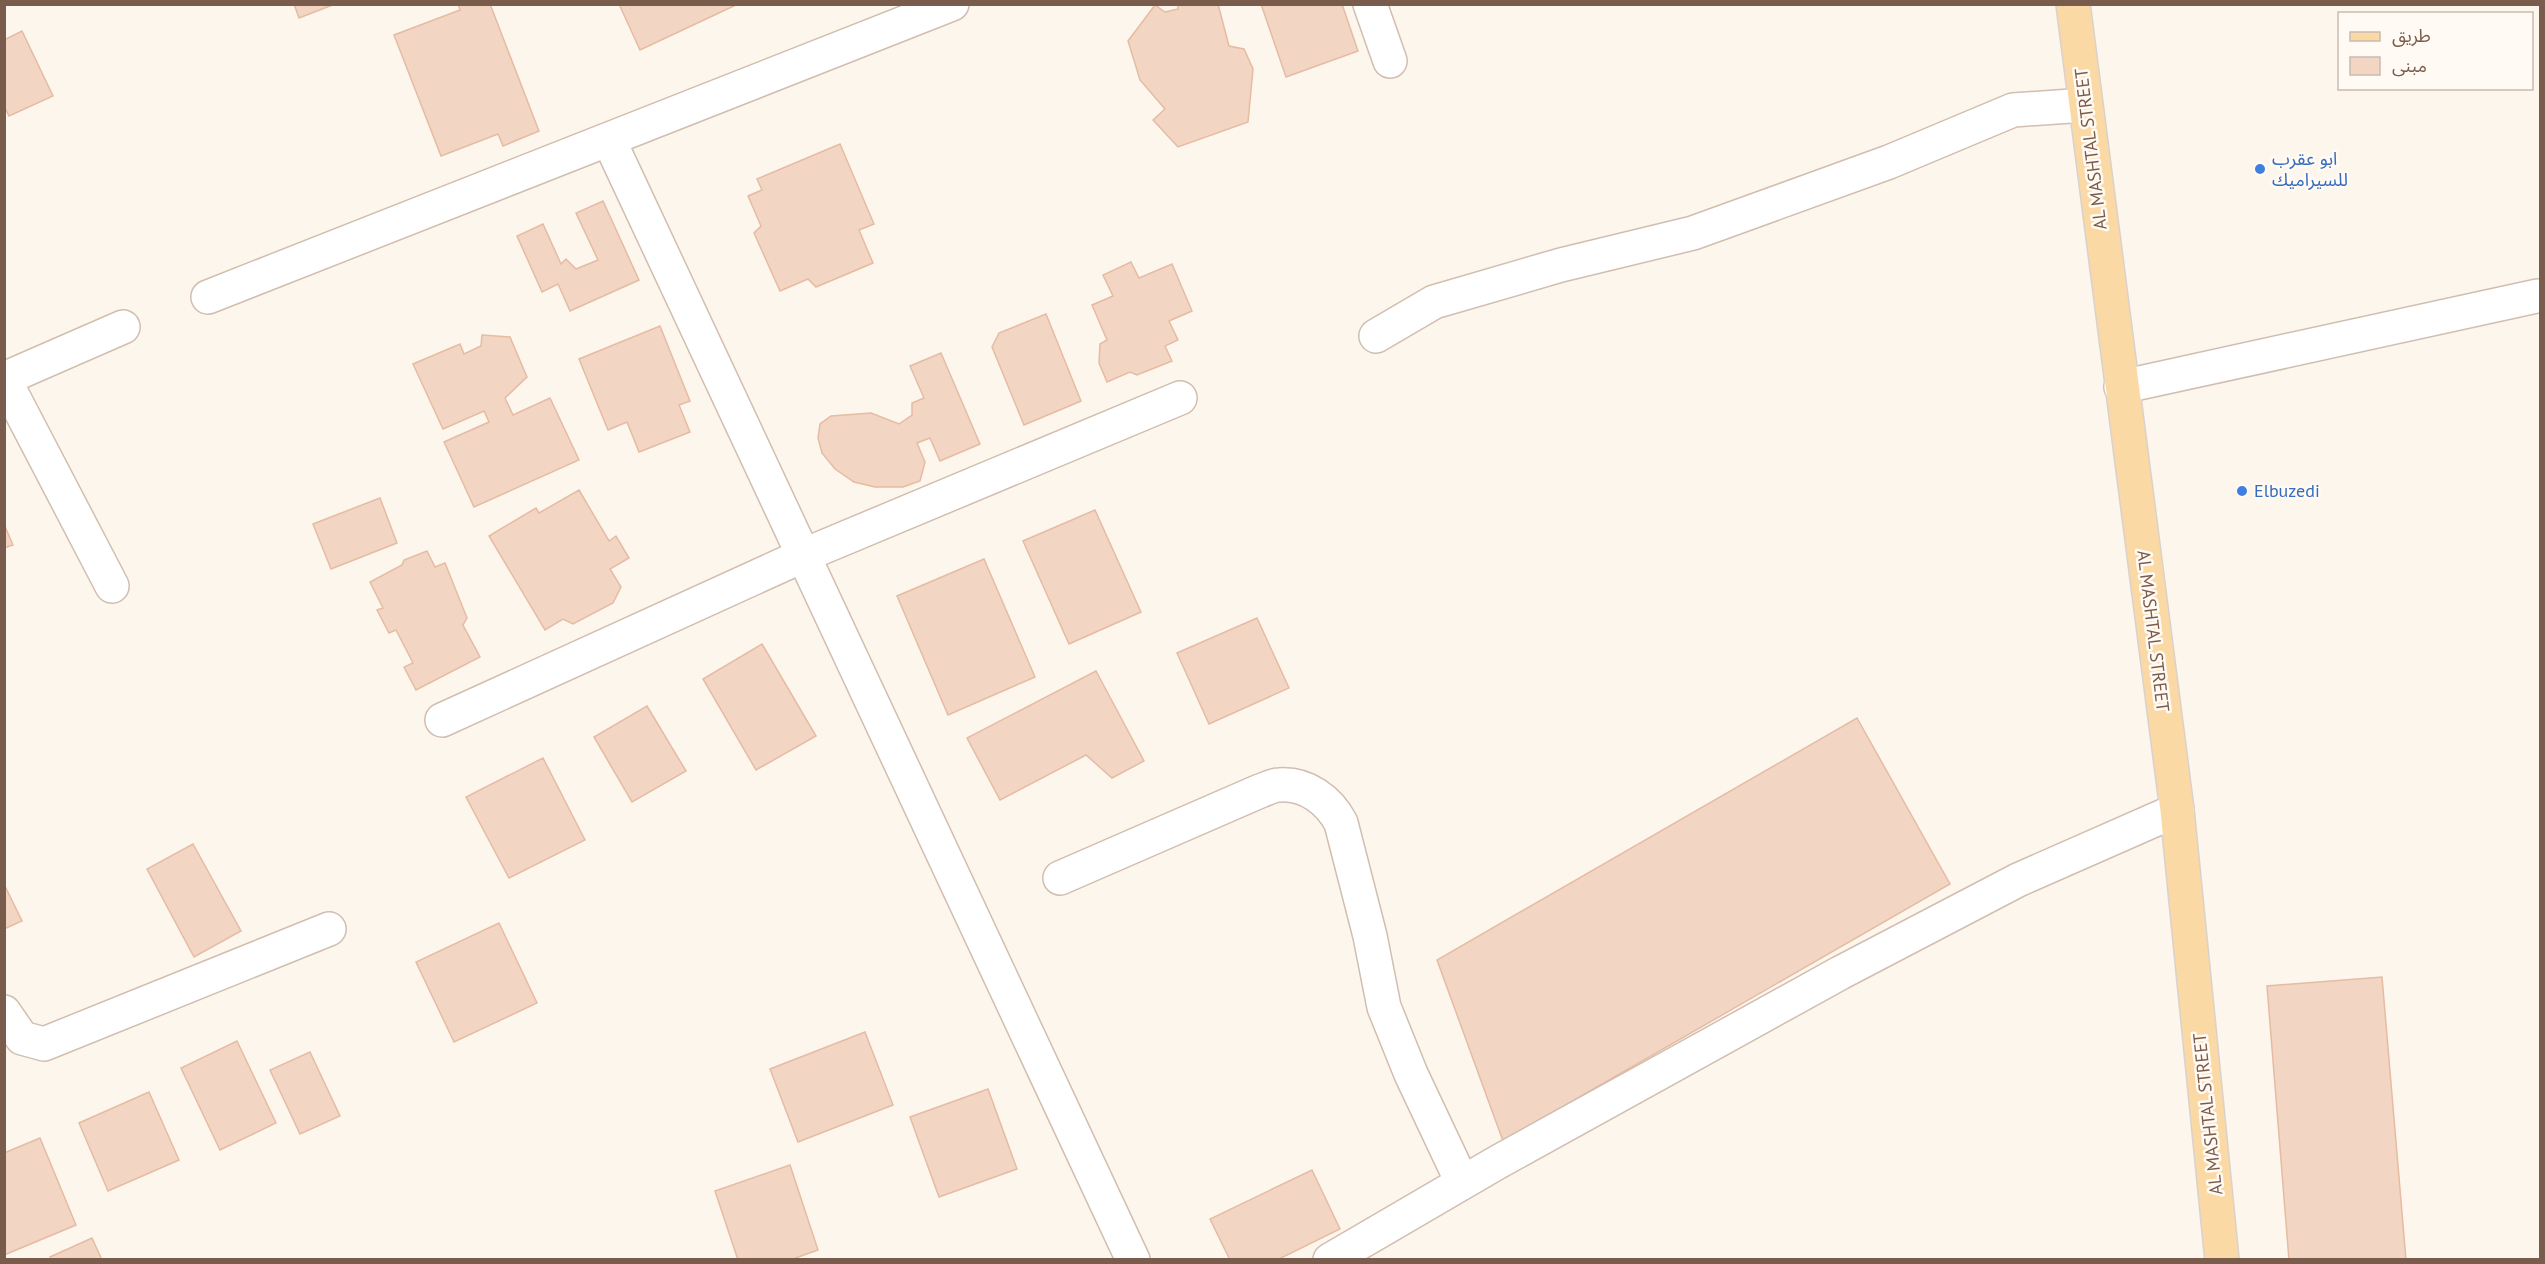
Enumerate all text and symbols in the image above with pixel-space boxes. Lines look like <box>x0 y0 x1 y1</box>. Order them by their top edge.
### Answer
legend <box>2338 12 2533 90</box>
text: طريق <box>2392 24 2431 47</box>
text: مبنى <box>2392 54 2427 77</box>
street label: AL MASHTAL STREET <box>2069 67 2112 231</box>
place label: ابو عقرب للسيراميك <box>2272 147 2348 191</box>
marker: ابو عقرب للسيراميك <box>2253 162 2267 176</box>
place label: Elbuzedi <box>2254 479 2320 502</box>
marker: Elbuzedi <box>2235 484 2249 498</box>
street label: AL MASHTAL STREET <box>2132 549 2175 713</box>
street label: AL MASHTAL STREET <box>2188 1032 2227 1196</box>

